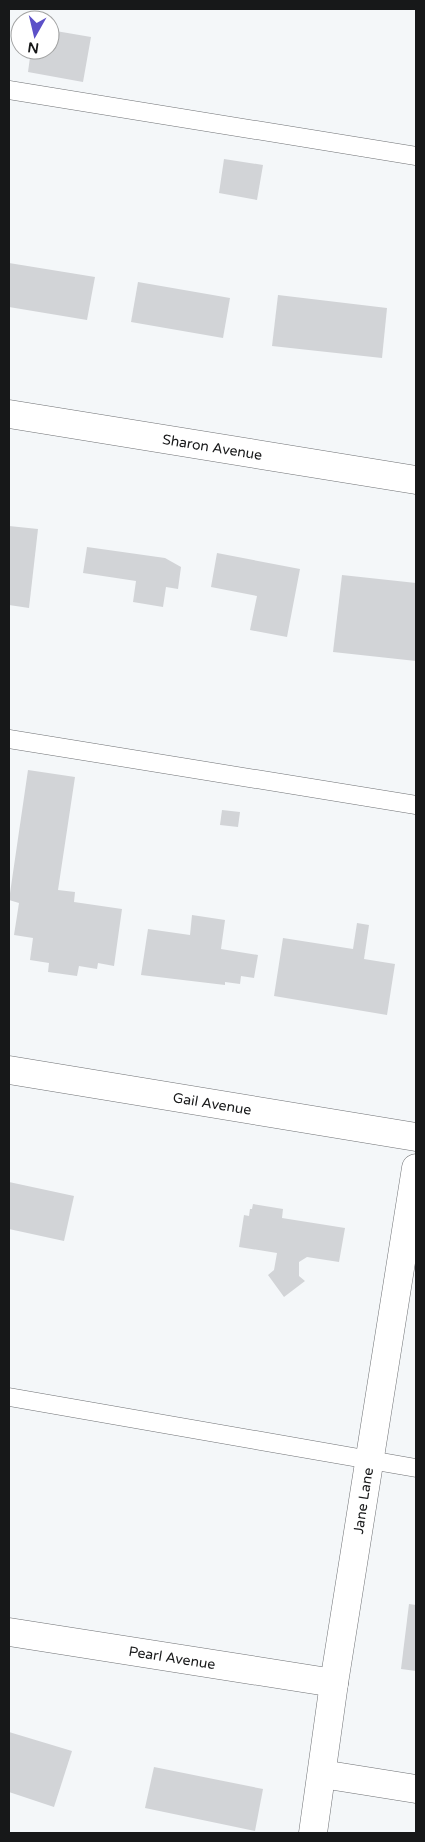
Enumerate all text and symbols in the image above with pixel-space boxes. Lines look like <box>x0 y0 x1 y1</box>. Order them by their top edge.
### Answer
north arrow <box>10 10 60 60</box>
text: N <box>27 38 40 57</box>
street label: Sharon Avenue <box>161 431 264 463</box>
street label: Gail Avenue <box>172 1089 253 1118</box>
street label: Jane Lane <box>349 1466 377 1535</box>
street label: Pearl Avenue <box>127 1642 217 1673</box>

